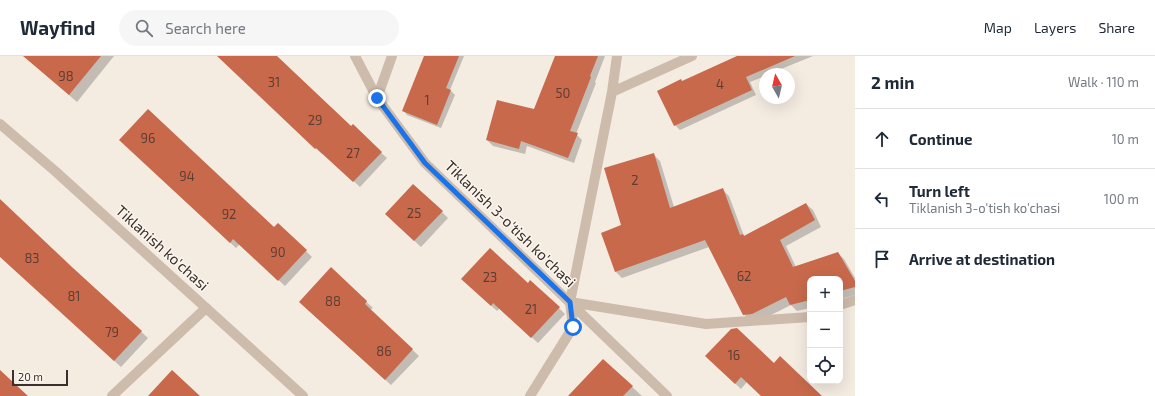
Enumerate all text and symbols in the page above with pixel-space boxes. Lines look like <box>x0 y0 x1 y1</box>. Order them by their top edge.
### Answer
search box <box>119 10 399 46</box>
text: Wayfind <box>20 16 95 39</box>
icon: search <box>133 17 155 39</box>
text: Search here <box>165 19 246 37</box>
text: Map <box>984 19 1012 36</box>
text: Layers <box>1034 19 1076 36</box>
text: Share <box>1098 19 1135 36</box>
house number: 98 <box>58 68 74 84</box>
north arrow <box>759 68 795 104</box>
text: 2 min <box>871 72 914 92</box>
house number: 31 <box>268 74 280 90</box>
text: Walk · 110 m <box>1068 74 1139 90</box>
house number: 4 <box>716 76 724 92</box>
house number: 50 <box>556 85 570 101</box>
route end <box>368 89 386 107</box>
house number: 1 <box>424 92 430 108</box>
house number: 29 <box>308 112 322 128</box>
icon: ahead <box>871 128 893 150</box>
house number: 96 <box>141 130 155 146</box>
text: Continue <box>909 130 972 148</box>
text: 10 m <box>1112 131 1139 147</box>
house number: 27 <box>346 145 360 161</box>
street label: Tiklanish 3-o'tish ko'chasi <box>442 156 580 290</box>
house number: 94 <box>179 168 195 184</box>
house number: 2 <box>631 172 639 188</box>
text: Turn left <box>909 182 970 200</box>
icon: left <box>871 188 893 210</box>
text: 100 m <box>1104 191 1139 207</box>
text: Tiklanish 3-o'tish ko'chasi <box>909 200 1060 216</box>
street label: Tiklanish ko'chasi <box>112 201 213 294</box>
house number: 25 <box>407 205 421 221</box>
house number: 92 <box>222 206 236 222</box>
house number: 90 <box>270 244 286 260</box>
icon: arrive <box>871 248 893 270</box>
house number: 83 <box>24 250 40 266</box>
text: Arrive at destination <box>909 250 1055 268</box>
house number: 62 <box>737 268 751 284</box>
house number: 23 <box>483 269 497 285</box>
map controls <box>807 276 843 384</box>
button: + <box>807 276 843 312</box>
house number: 81 <box>67 288 81 304</box>
house number: 88 <box>325 293 341 309</box>
house number: 21 <box>525 301 537 317</box>
button: − <box>807 312 843 348</box>
route start <box>564 318 582 336</box>
house number: 79 <box>105 324 119 340</box>
house number: 86 <box>376 343 392 359</box>
house number: 16 <box>728 347 740 363</box>
button: locate <box>807 348 843 384</box>
scale bar <box>12 368 68 387</box>
text: 20 m <box>18 370 43 383</box>

